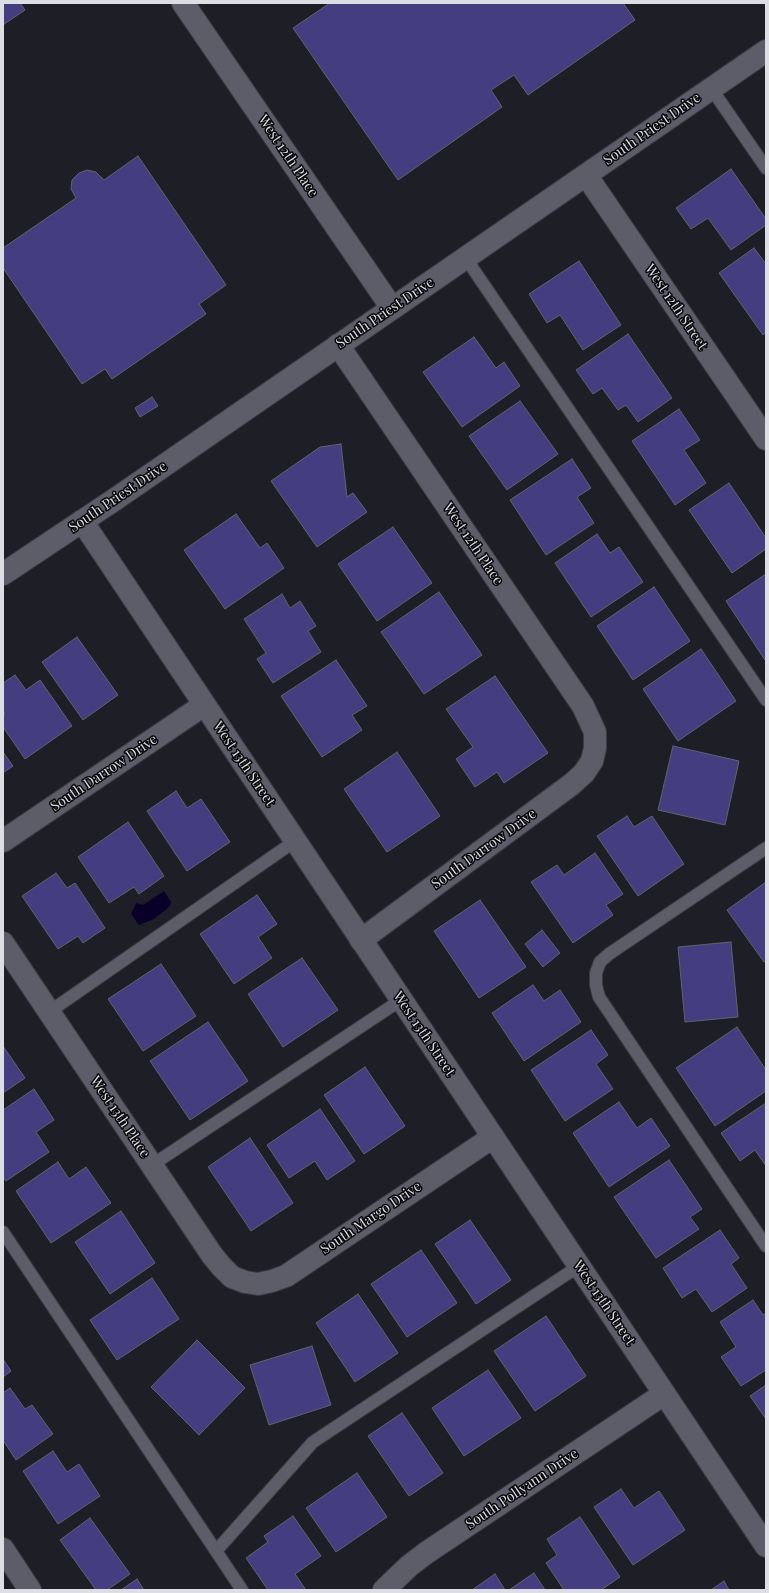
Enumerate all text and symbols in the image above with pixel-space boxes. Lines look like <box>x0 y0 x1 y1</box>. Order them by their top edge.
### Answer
street label: South Priest Drive <box>600 89 704 169</box>
street label: West 12th Place <box>254 112 322 200</box>
street label: West 12th Street <box>641 261 711 353</box>
street label: South Priest Drive <box>333 274 437 352</box>
street label: South Priest Drive <box>66 458 170 536</box>
street label: West 12th Place <box>439 500 507 588</box>
street label: West 13th Street <box>209 718 279 810</box>
street label: South Darrow Drive <box>47 731 161 815</box>
street label: South Darrow Drive <box>428 805 540 893</box>
street label: West 13th Street <box>389 988 459 1080</box>
street label: West 13th Place <box>87 1073 153 1161</box>
street label: South Margo Drive <box>317 1178 425 1258</box>
street label: West 13th Street <box>569 1257 639 1349</box>
street label: South Pollyann Drive <box>463 1445 581 1533</box>

